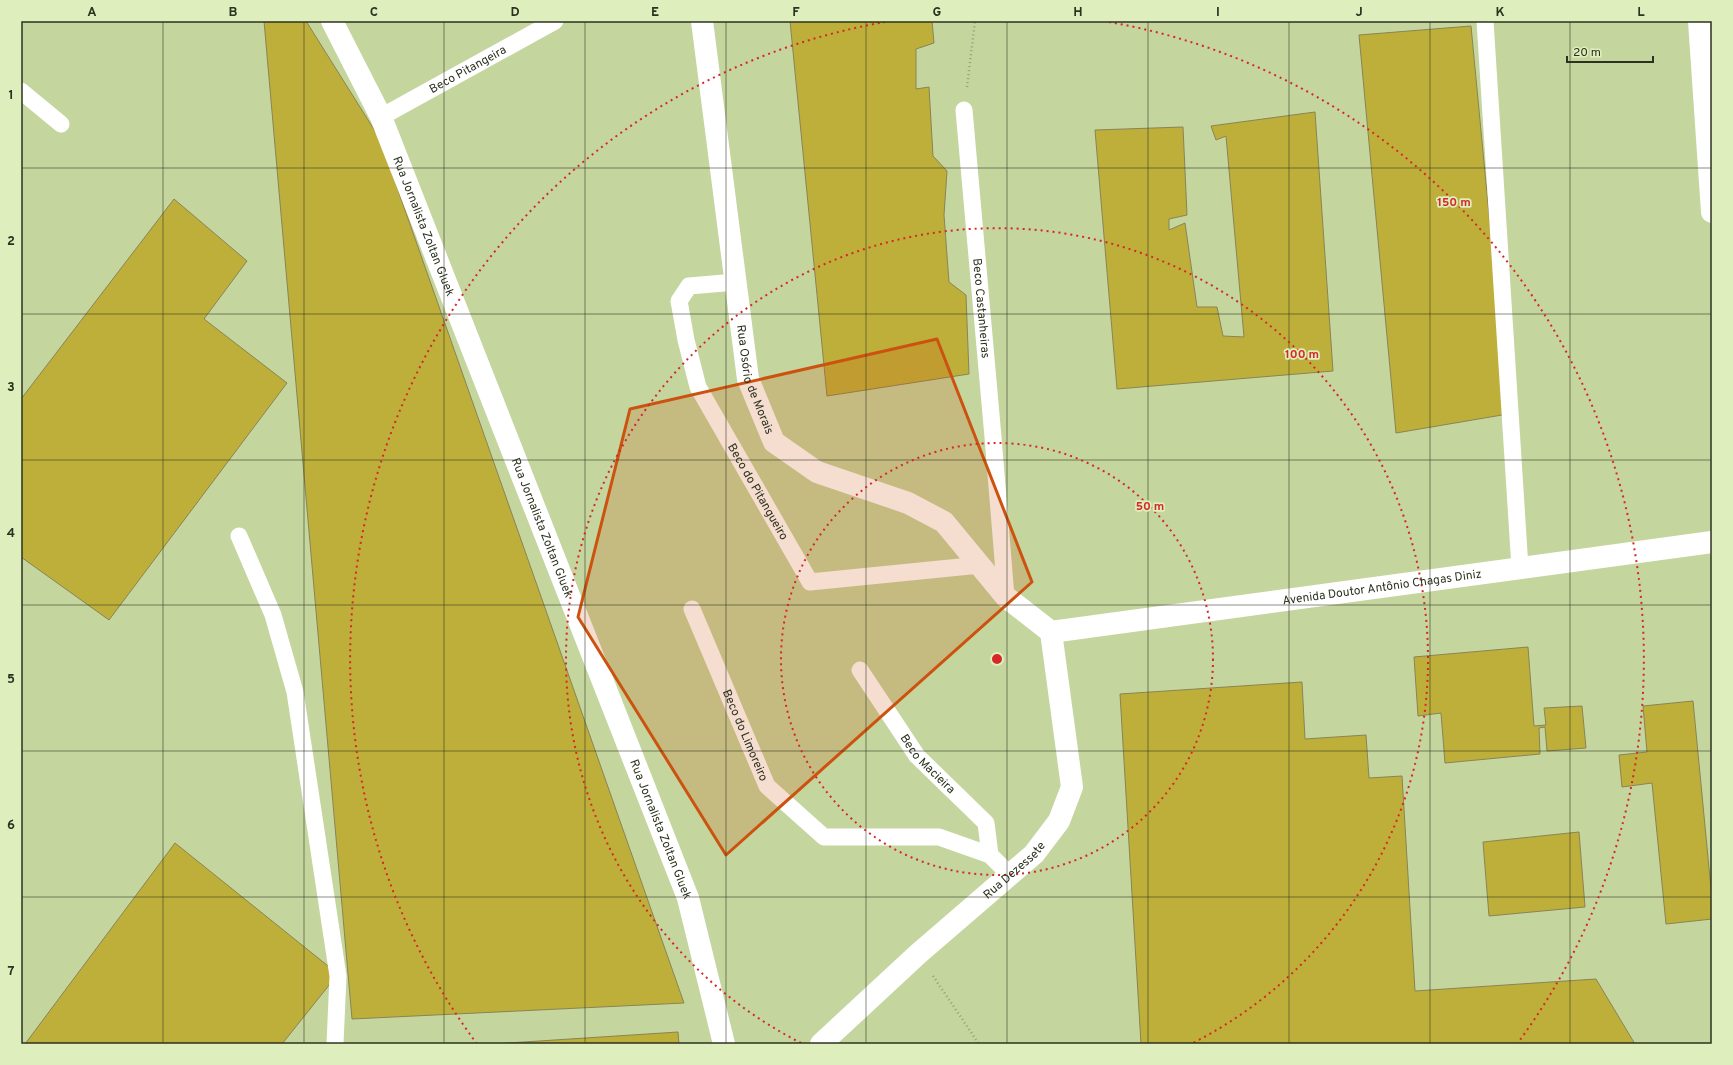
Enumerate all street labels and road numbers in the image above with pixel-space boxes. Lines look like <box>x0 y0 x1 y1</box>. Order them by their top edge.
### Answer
street label: Beco Pitangeira <box>427 42 510 98</box>
street label: Rua Jornalista Zoltan Gluek <box>388 154 458 299</box>
street label: Beco Castanheiras <box>968 258 993 359</box>
street label: Rua Osório de Morais <box>732 324 777 437</box>
street label: Beco do Pitangueiro <box>723 441 791 544</box>
street label: Rua Jornalista Zoltan Gluek <box>507 456 576 600</box>
street label: Avenida Doutor Antônio Chagas Diniz <box>1282 566 1483 609</box>
street label: Beco do Limoreiro <box>718 687 771 784</box>
street label: Beco Macieira <box>896 731 958 798</box>
street label: Rua Jornalista Zoltan Gluek <box>625 757 695 902</box>
street label: Rua Dezessete <box>980 839 1050 903</box>

